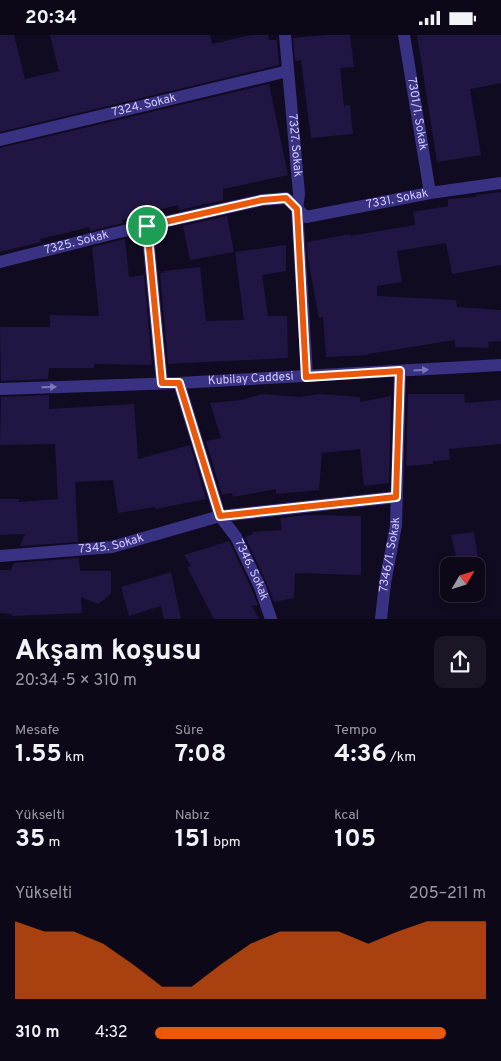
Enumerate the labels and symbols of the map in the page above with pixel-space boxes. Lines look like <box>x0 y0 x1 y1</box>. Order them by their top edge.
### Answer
street label: 7301/1. Sokak <box>403 76 431 152</box>
street label: 7324. Sokak <box>110 90 178 121</box>
street label: 7327. Sokak <box>284 113 305 178</box>
street label: 7331. Sokak <box>365 185 430 213</box>
pin <box>126 205 168 247</box>
street label: 7325. Sokak <box>43 227 110 258</box>
one-way arrow <box>413 365 429 373</box>
street label: Kubilay Caddesi <box>207 369 294 389</box>
one-way arrow <box>41 383 57 391</box>
street label: 7346/1. Sokak <box>376 517 404 593</box>
street label: 7345. Sokak <box>78 530 146 558</box>
street label: 7346. Sokak <box>230 537 272 603</box>
north arrow <box>440 557 485 603</box>

